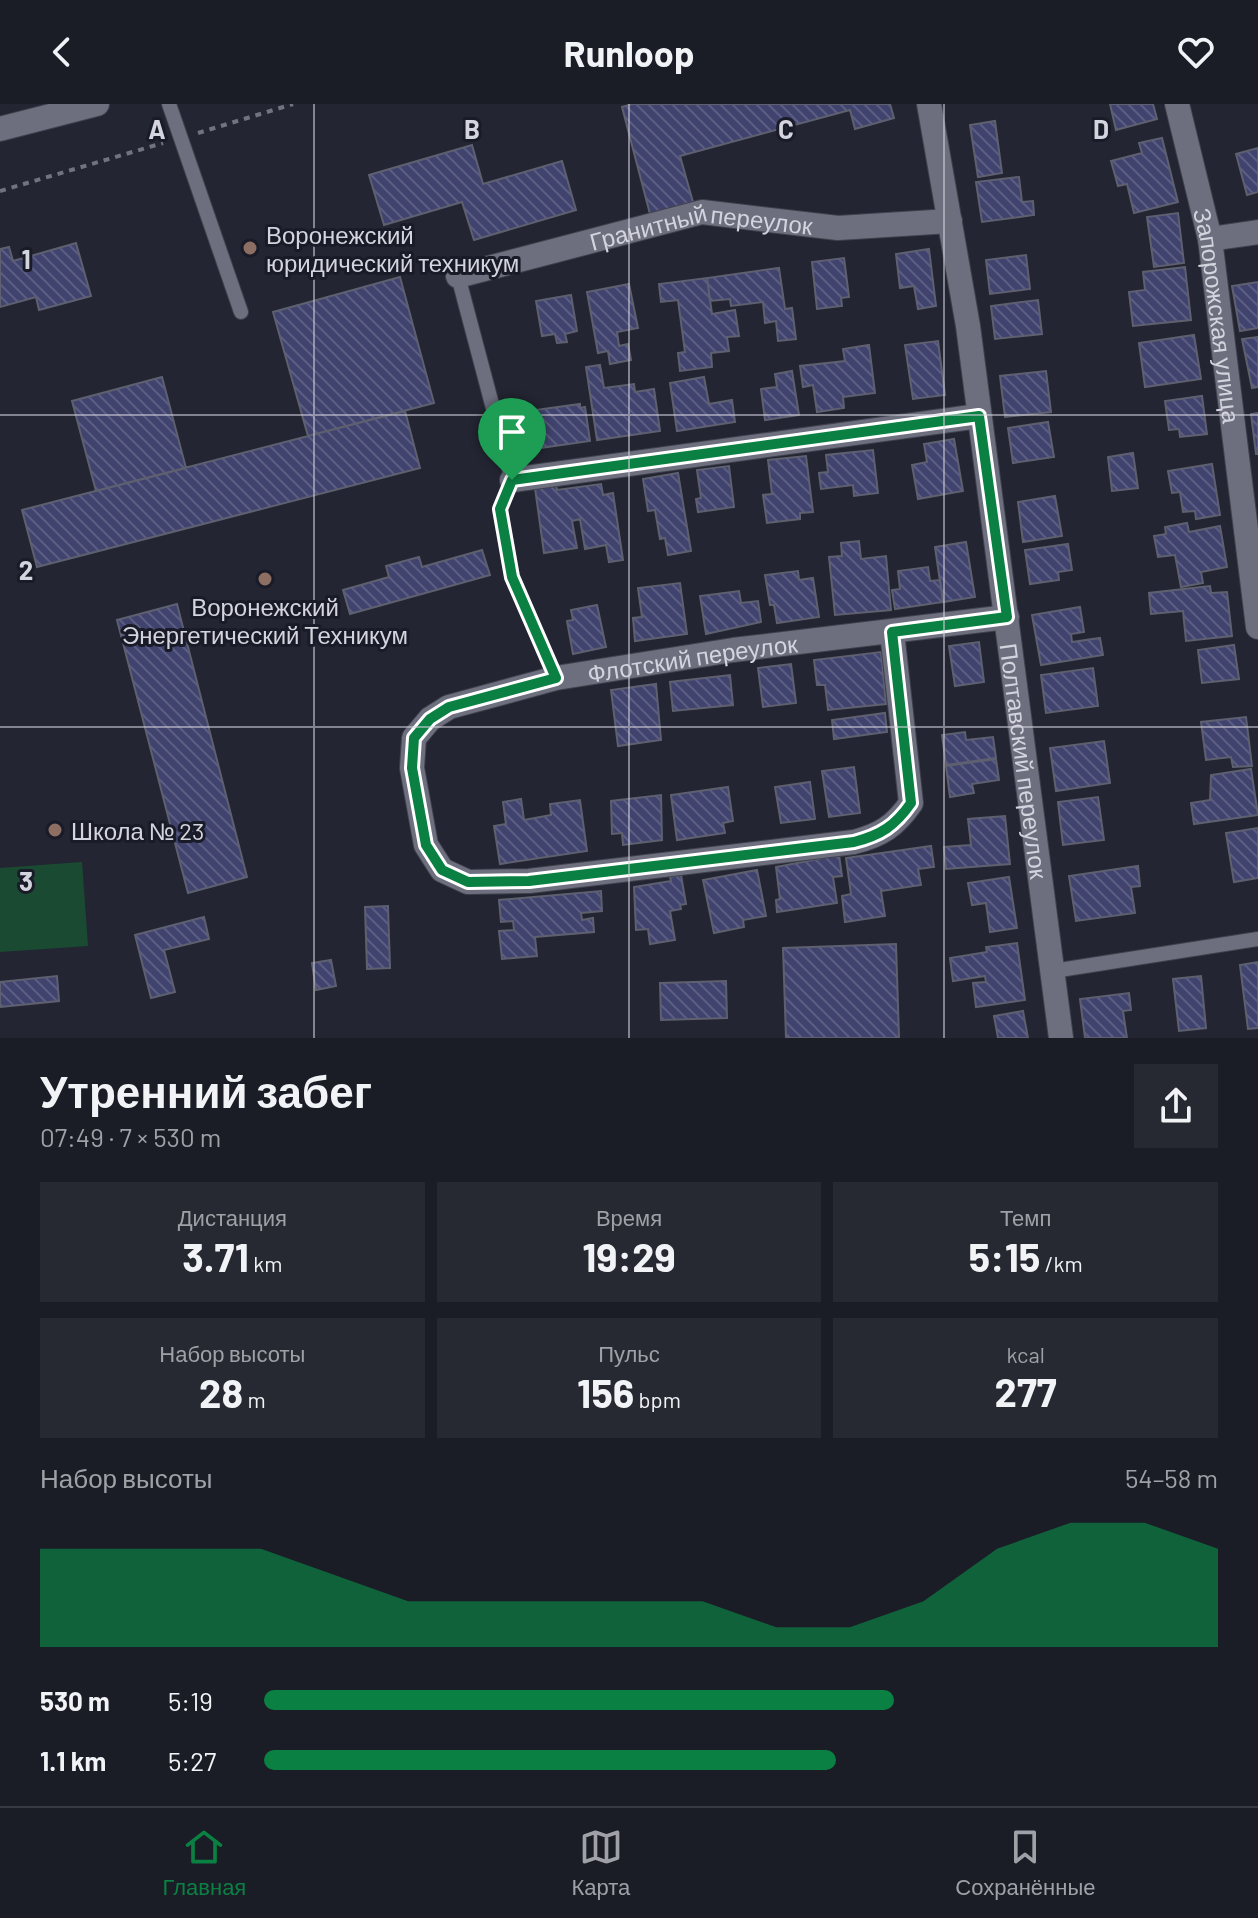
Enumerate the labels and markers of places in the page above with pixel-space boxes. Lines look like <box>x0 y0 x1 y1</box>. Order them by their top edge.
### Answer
place label: Воронежский юридический техникум <box>266 220 519 277</box>
marker: Воронежский юридический техникум <box>241 239 259 257</box>
pin <box>478 398 546 480</box>
marker: Воронежский Энергетический Техникум <box>256 570 274 588</box>
place label: Воронежский Энергетический Техникум <box>122 592 408 649</box>
place label: Школа № 23 <box>71 816 204 845</box>
marker: Школа № 23 <box>46 821 64 839</box>

